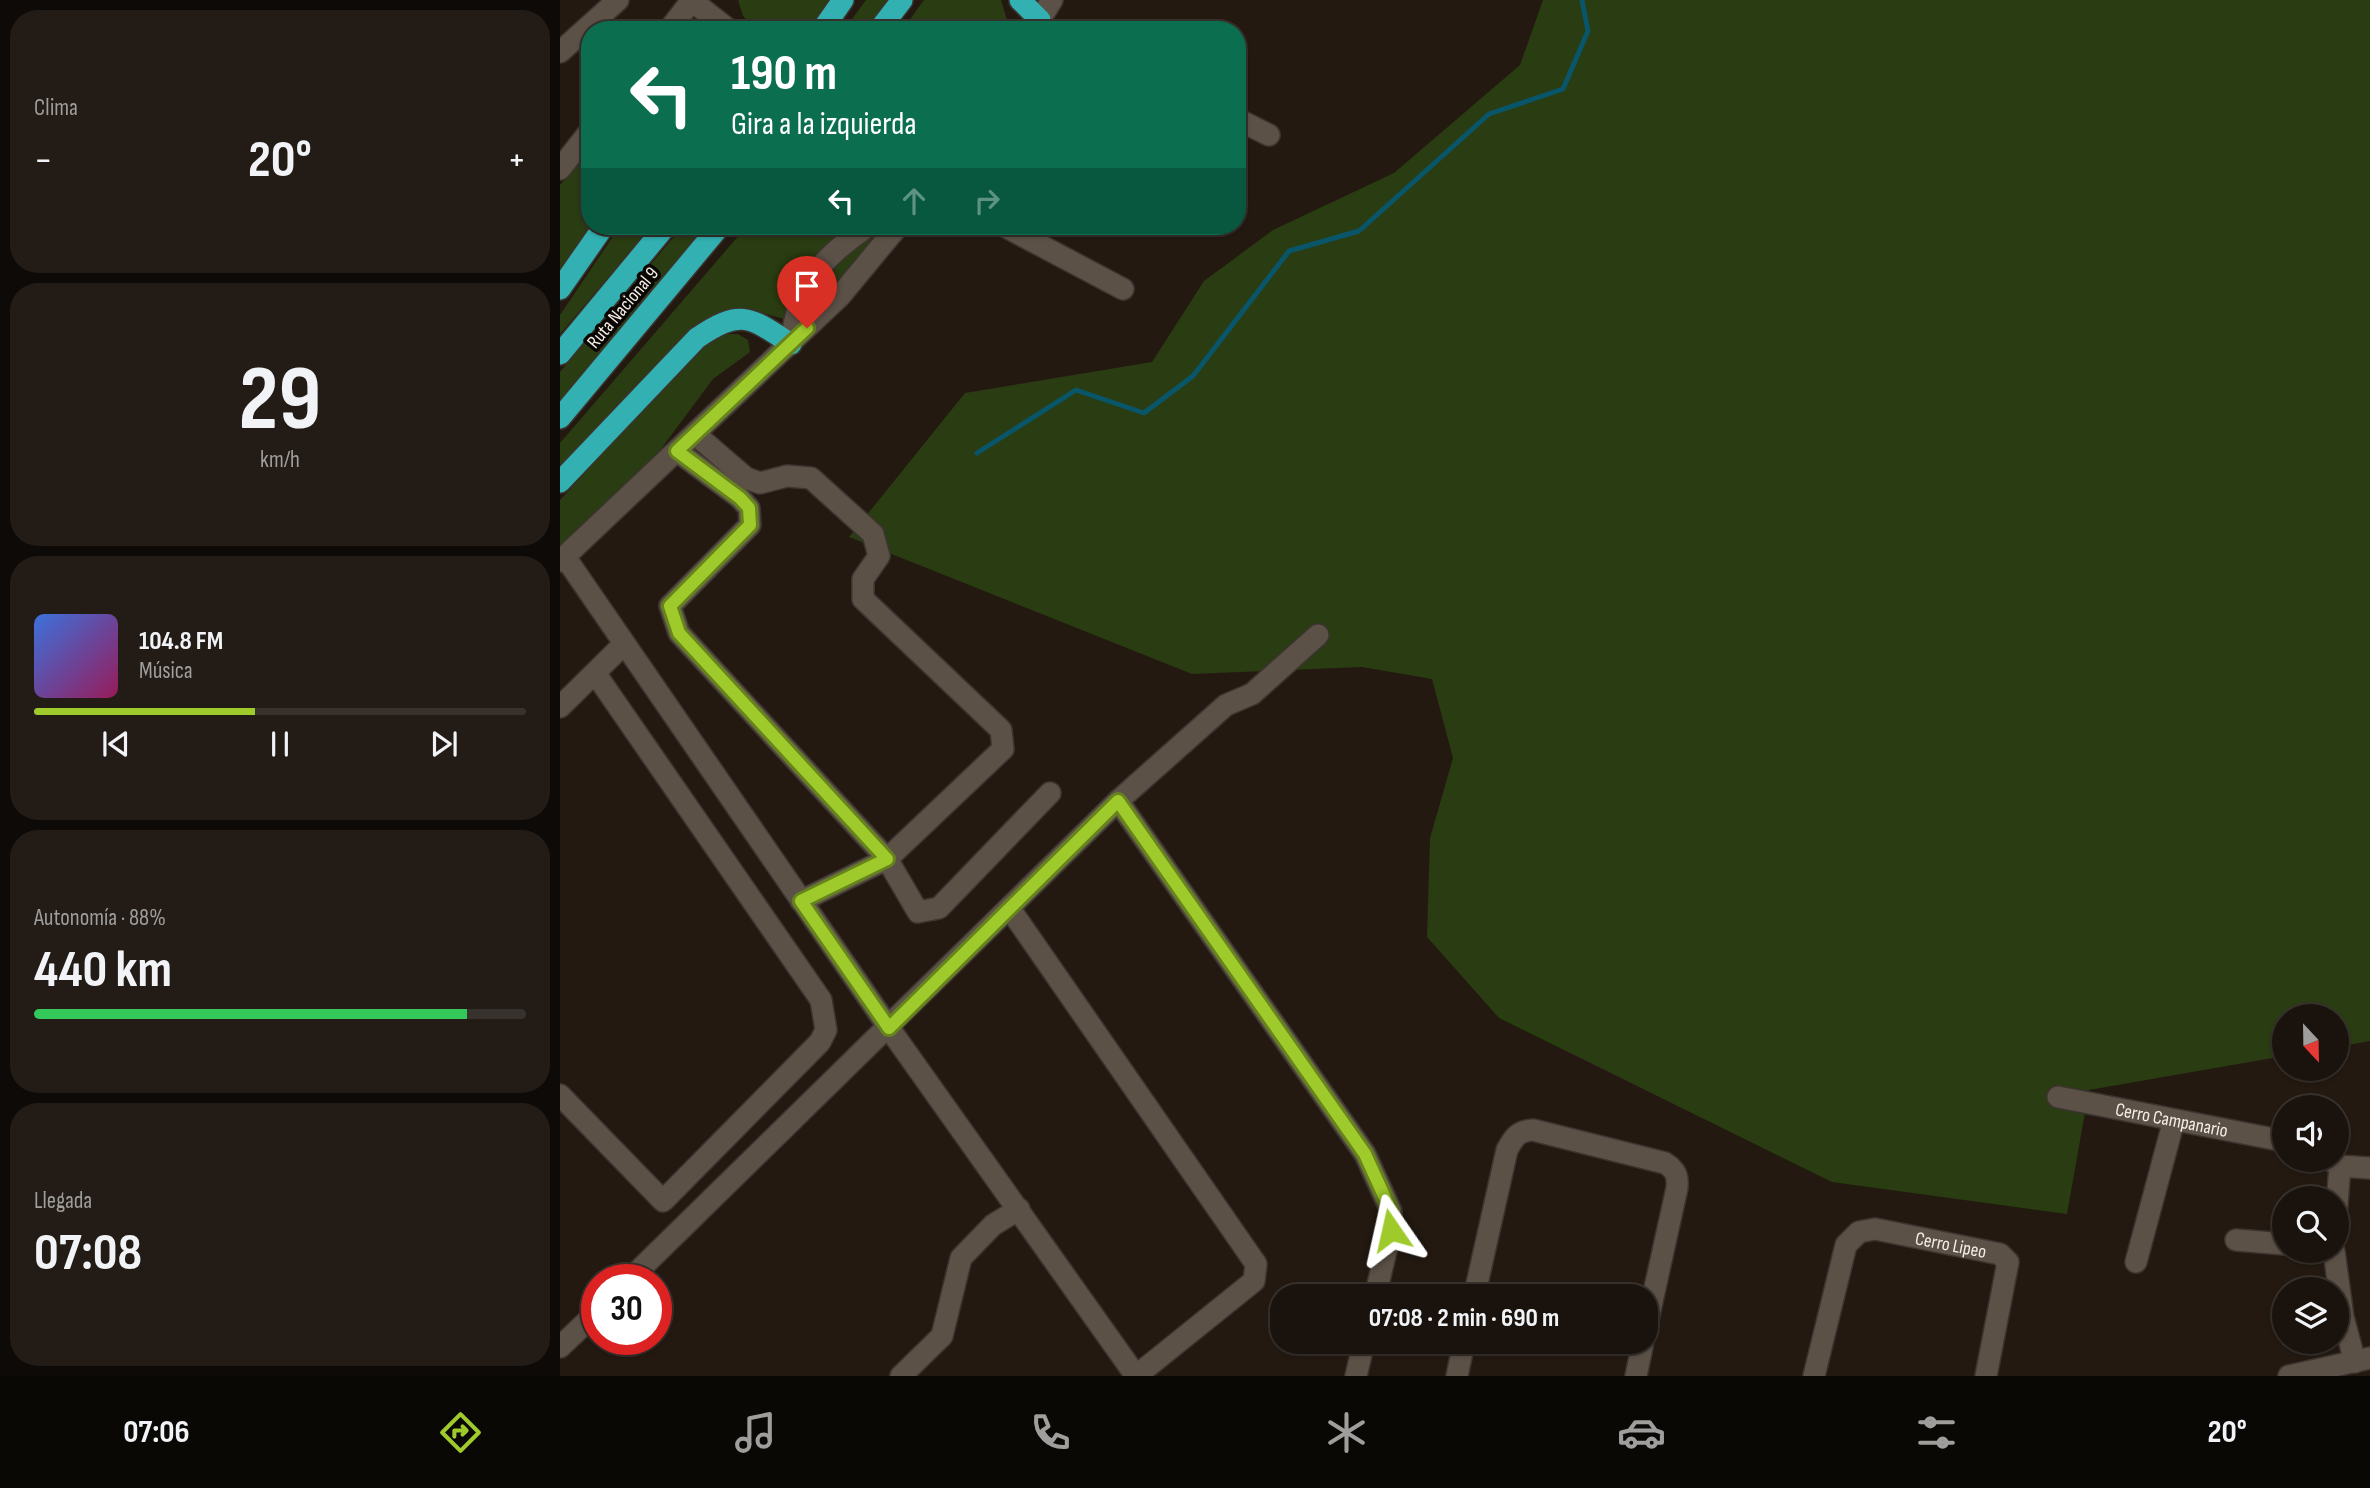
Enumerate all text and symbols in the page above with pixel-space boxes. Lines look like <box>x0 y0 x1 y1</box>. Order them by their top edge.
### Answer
text: 190 m <box>731 45 837 104</box>
icon: left <box>616 49 707 140</box>
text: Clima <box>34 94 78 122</box>
text: Gira a la izquierda <box>731 105 917 144</box>
text: 20° <box>248 129 312 192</box>
text: − <box>34 138 53 183</box>
text: + <box>507 138 526 183</box>
icon: left <box>822 182 860 220</box>
icon: ahead <box>895 182 933 220</box>
icon: right <box>968 182 1006 220</box>
pin <box>777 256 837 328</box>
street label: Ruta Nacional 9 <box>582 263 664 353</box>
icon: arrive <box>788 267 826 305</box>
text: 29 <box>239 346 322 455</box>
text: km/h <box>260 446 300 474</box>
text: 104.8 FM <box>139 626 223 657</box>
text: Música <box>139 657 193 685</box>
icon: previous <box>97 725 135 763</box>
icon: pause <box>261 725 299 763</box>
icon: next <box>425 725 463 763</box>
text: Autonomía · 88% <box>34 904 166 932</box>
text: 440 km <box>34 939 172 1002</box>
north arrow <box>2272 1004 2348 1082</box>
map controls <box>2272 1004 2349 1354</box>
button: sound <box>2272 1095 2349 1172</box>
street label: Cerro Campanario <box>2113 1098 2230 1143</box>
button: search <box>2272 1186 2349 1263</box>
text: Llegada <box>34 1187 92 1215</box>
position arrow <box>1354 1193 1428 1267</box>
text: 07:08 <box>34 1222 142 1285</box>
street label: Cerro Lipeo <box>1913 1227 1988 1264</box>
speed limit sign: 30 <box>581 1264 672 1355</box>
button: layers <box>2272 1277 2349 1354</box>
text: 07:08 · 2 min · 690 m <box>1369 1303 1559 1334</box>
icon: directions <box>436 1408 485 1457</box>
icon: music <box>731 1408 780 1457</box>
icon: phone <box>1026 1408 1075 1457</box>
icon: climate <box>1322 1408 1371 1457</box>
icon: car <box>1617 1408 1666 1457</box>
icon: filters <box>1912 1408 1961 1457</box>
text: 07:06 <box>123 1413 190 1452</box>
text: 20° <box>2208 1413 2247 1452</box>

